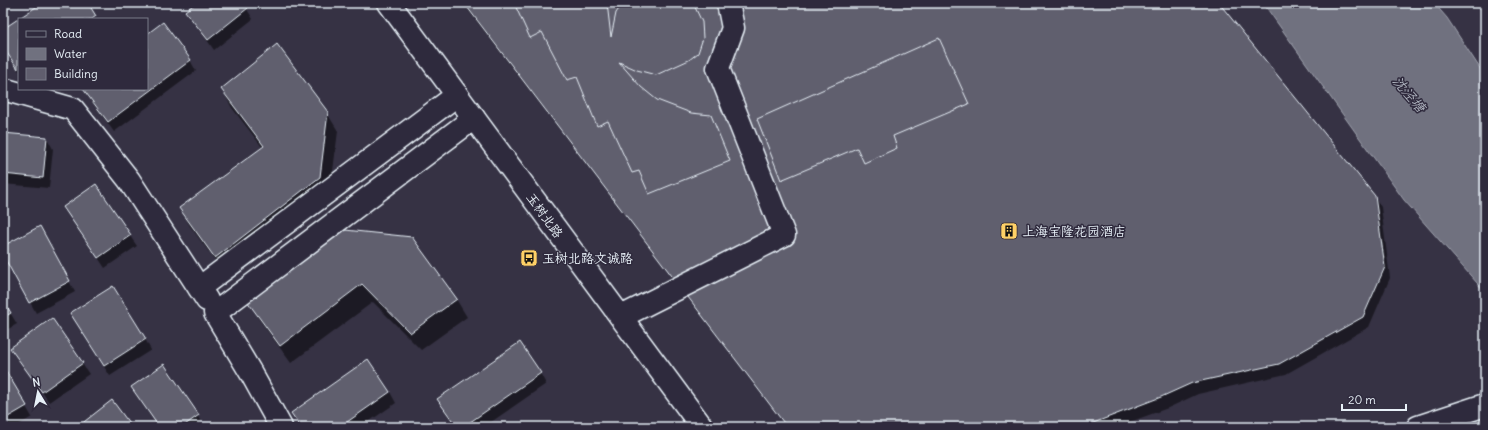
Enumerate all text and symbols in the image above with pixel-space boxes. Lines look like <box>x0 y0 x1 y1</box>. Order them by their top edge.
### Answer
legend <box>18 18 148 90</box>
text: Road <box>54 26 82 41</box>
text: Water <box>54 46 87 61</box>
text: Building <box>54 66 98 81</box>
water label: 沈泾塘 <box>1389 72 1431 117</box>
street label: 玉树北路 <box>522 189 567 241</box>
building icon: 上海宝隆花园酒店 <box>999 221 1019 241</box>
place label: 上海宝隆花园酒店 <box>1022 223 1126 240</box>
bus stop icon: 玉树北路文诚路 <box>519 248 539 268</box>
place label: 玉树北路文诚路 <box>542 250 633 267</box>
north arrow <box>18 372 58 412</box>
text: N <box>31 375 41 390</box>
scale bar <box>1342 386 1406 412</box>
text: 20 m <box>1348 392 1376 407</box>

